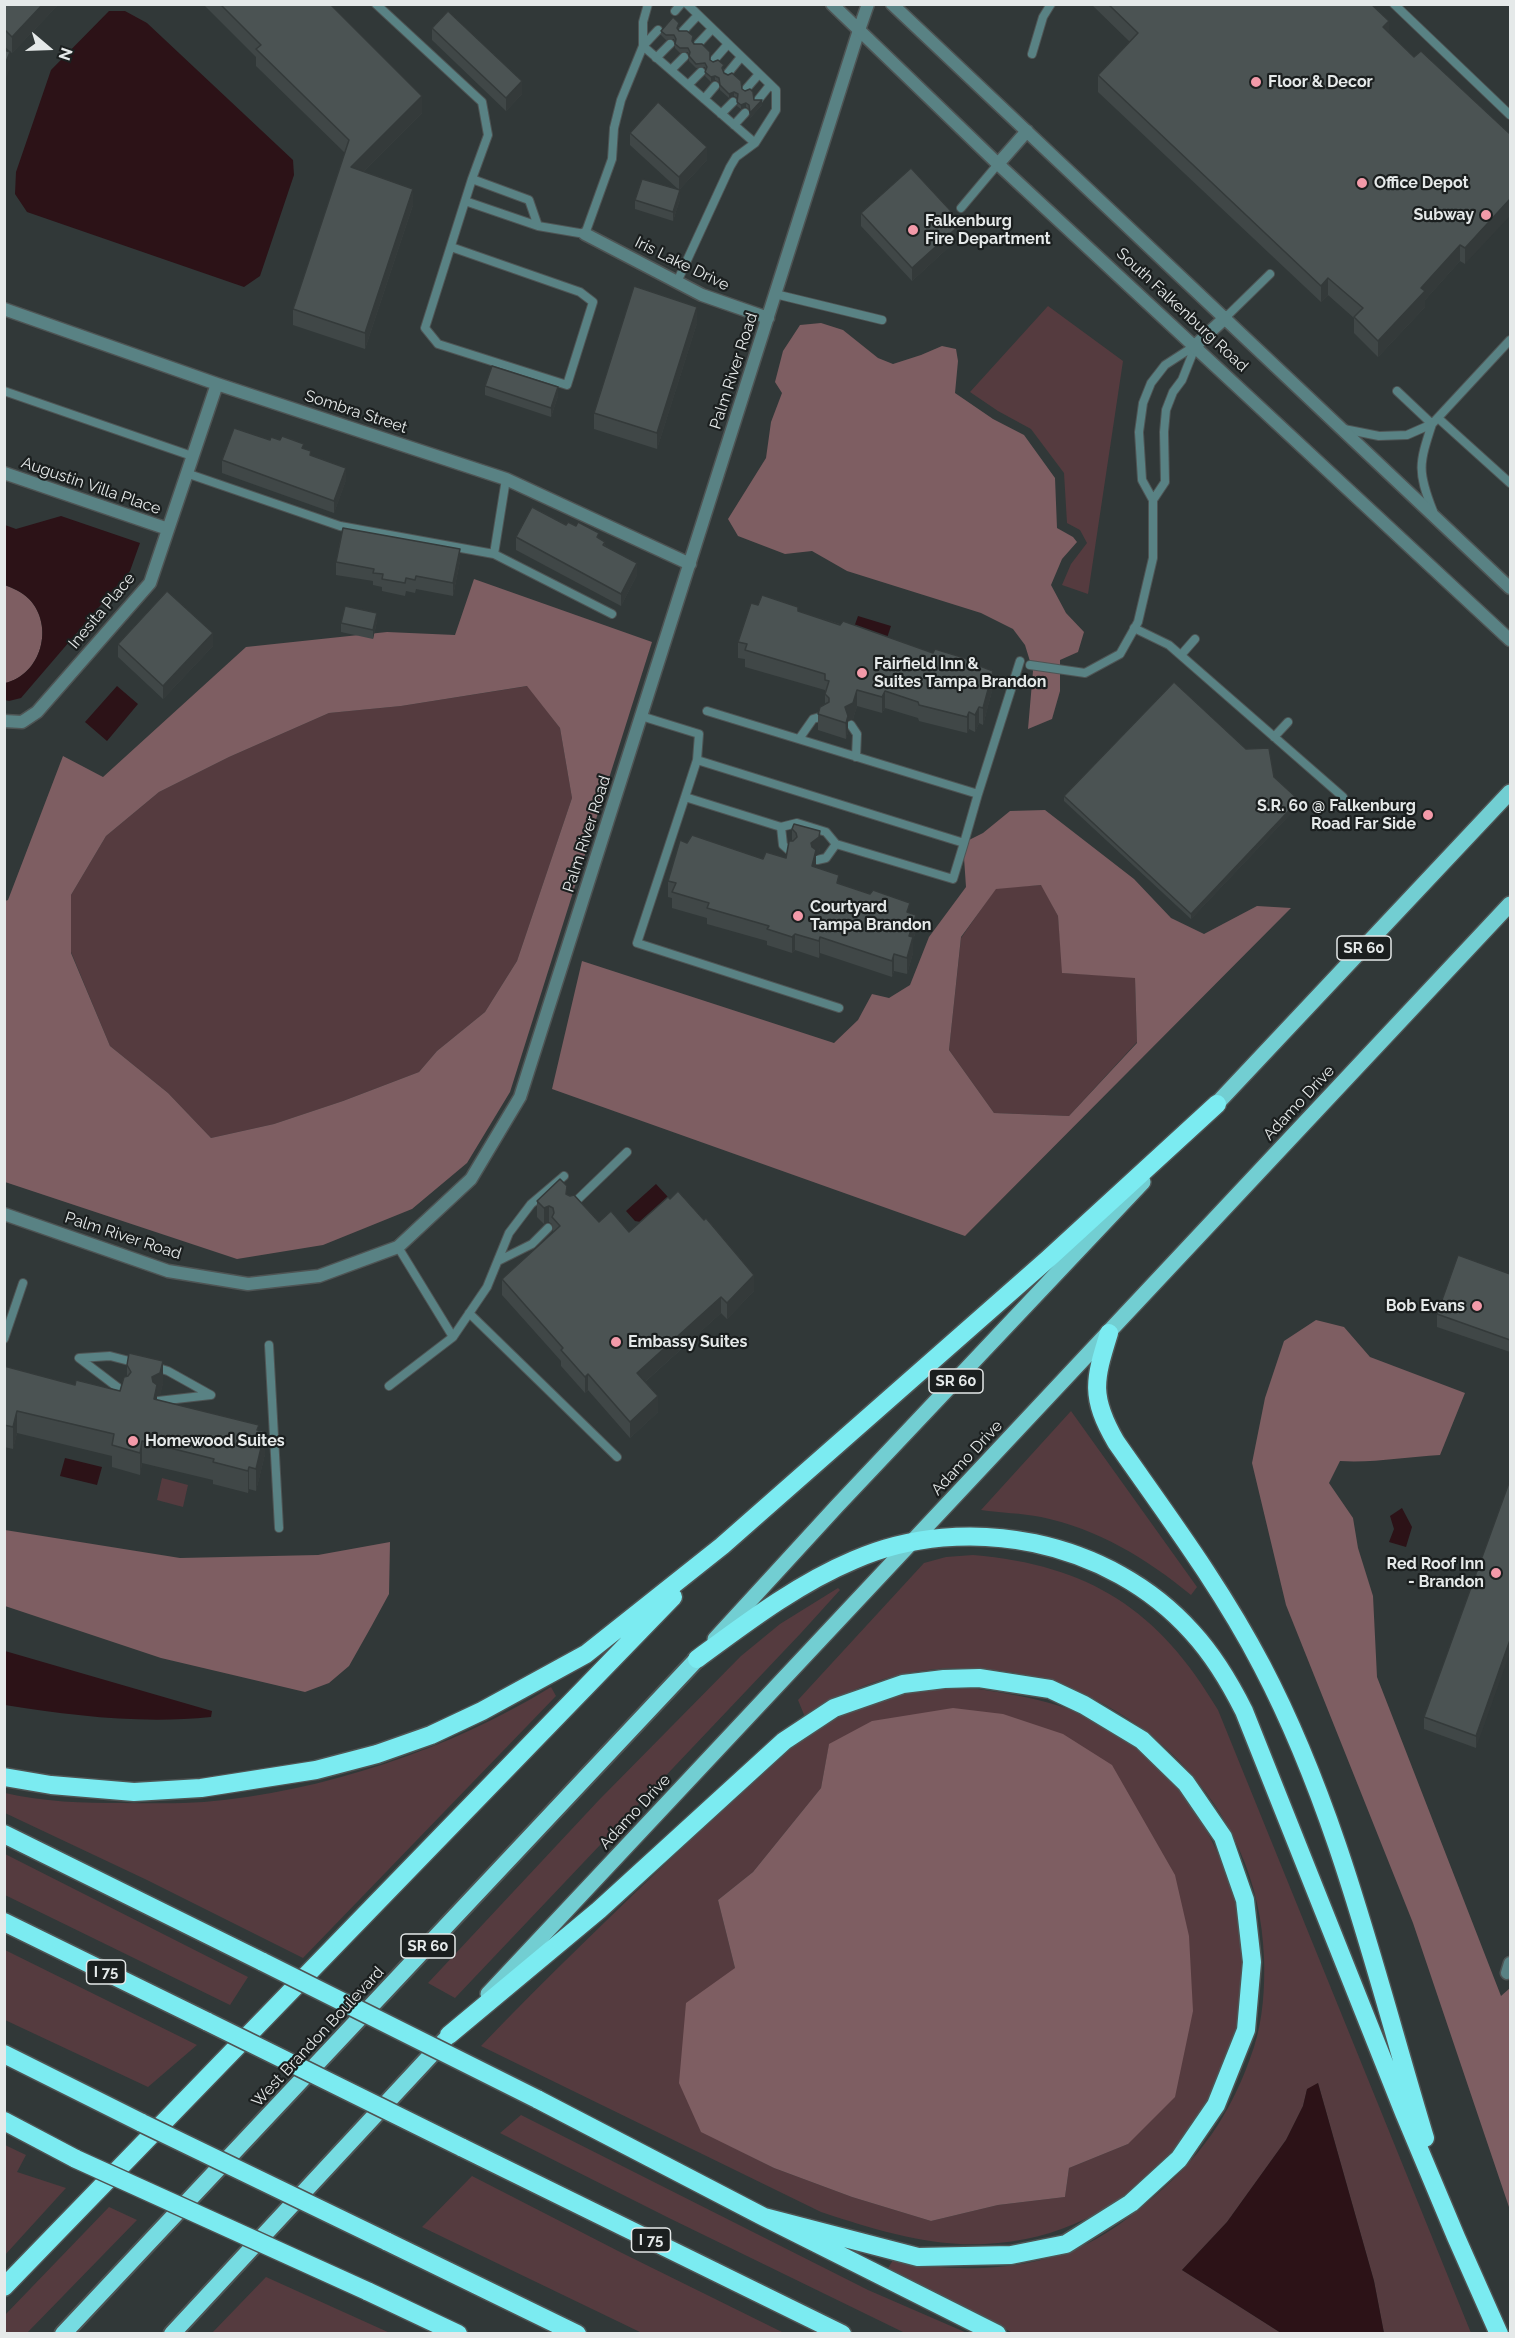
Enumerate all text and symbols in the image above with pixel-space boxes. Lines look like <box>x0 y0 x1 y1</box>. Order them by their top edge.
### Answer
north arrow <box>18 18 78 78</box>
text: N <box>55 45 76 63</box>
place label: Floor & Decor <box>1268 72 1373 92</box>
marker: Floor & Decor <box>1249 75 1263 89</box>
place label: Office Depot <box>1374 173 1469 193</box>
marker: Office Depot <box>1355 176 1369 190</box>
place label: Subway <box>1414 205 1474 225</box>
marker: Subway <box>1479 208 1493 222</box>
place label: Falkenburg Fire Department <box>925 211 1051 249</box>
marker: Falkenburg Fire Department <box>906 223 920 237</box>
street label: Iris Lake Drive <box>632 233 732 295</box>
street label: South Falkenburg Road <box>1112 244 1252 376</box>
street label: Palm River Road <box>706 310 762 432</box>
street label: Sombra Street <box>302 386 410 438</box>
street label: Augustin Villa Place <box>19 453 163 519</box>
street label: Inesita Place <box>65 569 139 653</box>
place label: Fairfield Inn & Suites Tampa Brandon <box>874 654 1046 692</box>
marker: Fairfield Inn & Suites Tampa Brandon <box>855 666 869 680</box>
street label: Palm River Road <box>559 773 615 895</box>
place label: S.R. 60 @ Falkenburg Road Far Side <box>1257 796 1416 834</box>
marker: S.R. 60 @ Falkenburg Road Far Side <box>1421 808 1435 822</box>
place label: Courtyard Tampa Brandon <box>810 897 931 935</box>
marker: Courtyard Tampa Brandon <box>791 909 805 923</box>
road number: SR 60 <box>1337 936 1391 960</box>
street label: Adamo Drive <box>1259 1061 1339 1145</box>
street label: Palm River Road <box>62 1208 184 1264</box>
place label: Bob Evans <box>1386 1296 1465 1316</box>
marker: Bob Evans <box>1470 1299 1484 1313</box>
place label: Embassy Suites <box>628 1332 747 1352</box>
marker: Embassy Suites <box>609 1335 623 1349</box>
road number: SR 60 <box>929 1369 983 1393</box>
street label: Adamo Drive <box>927 1416 1007 1500</box>
place label: Homewood Suites <box>145 1431 285 1451</box>
marker: Homewood Suites <box>126 1434 140 1448</box>
place label: Red Roof Inn - Brandon <box>1387 1554 1484 1592</box>
marker: Red Roof Inn - Brandon <box>1489 1566 1503 1580</box>
street label: Adamo Drive <box>595 1770 675 1854</box>
road number: SR 60 <box>401 1934 455 1958</box>
road number: I 75 <box>86 1960 126 1984</box>
street label: West Brandon Boulevard <box>248 1963 388 2111</box>
road number: I 75 <box>632 2228 670 2252</box>

